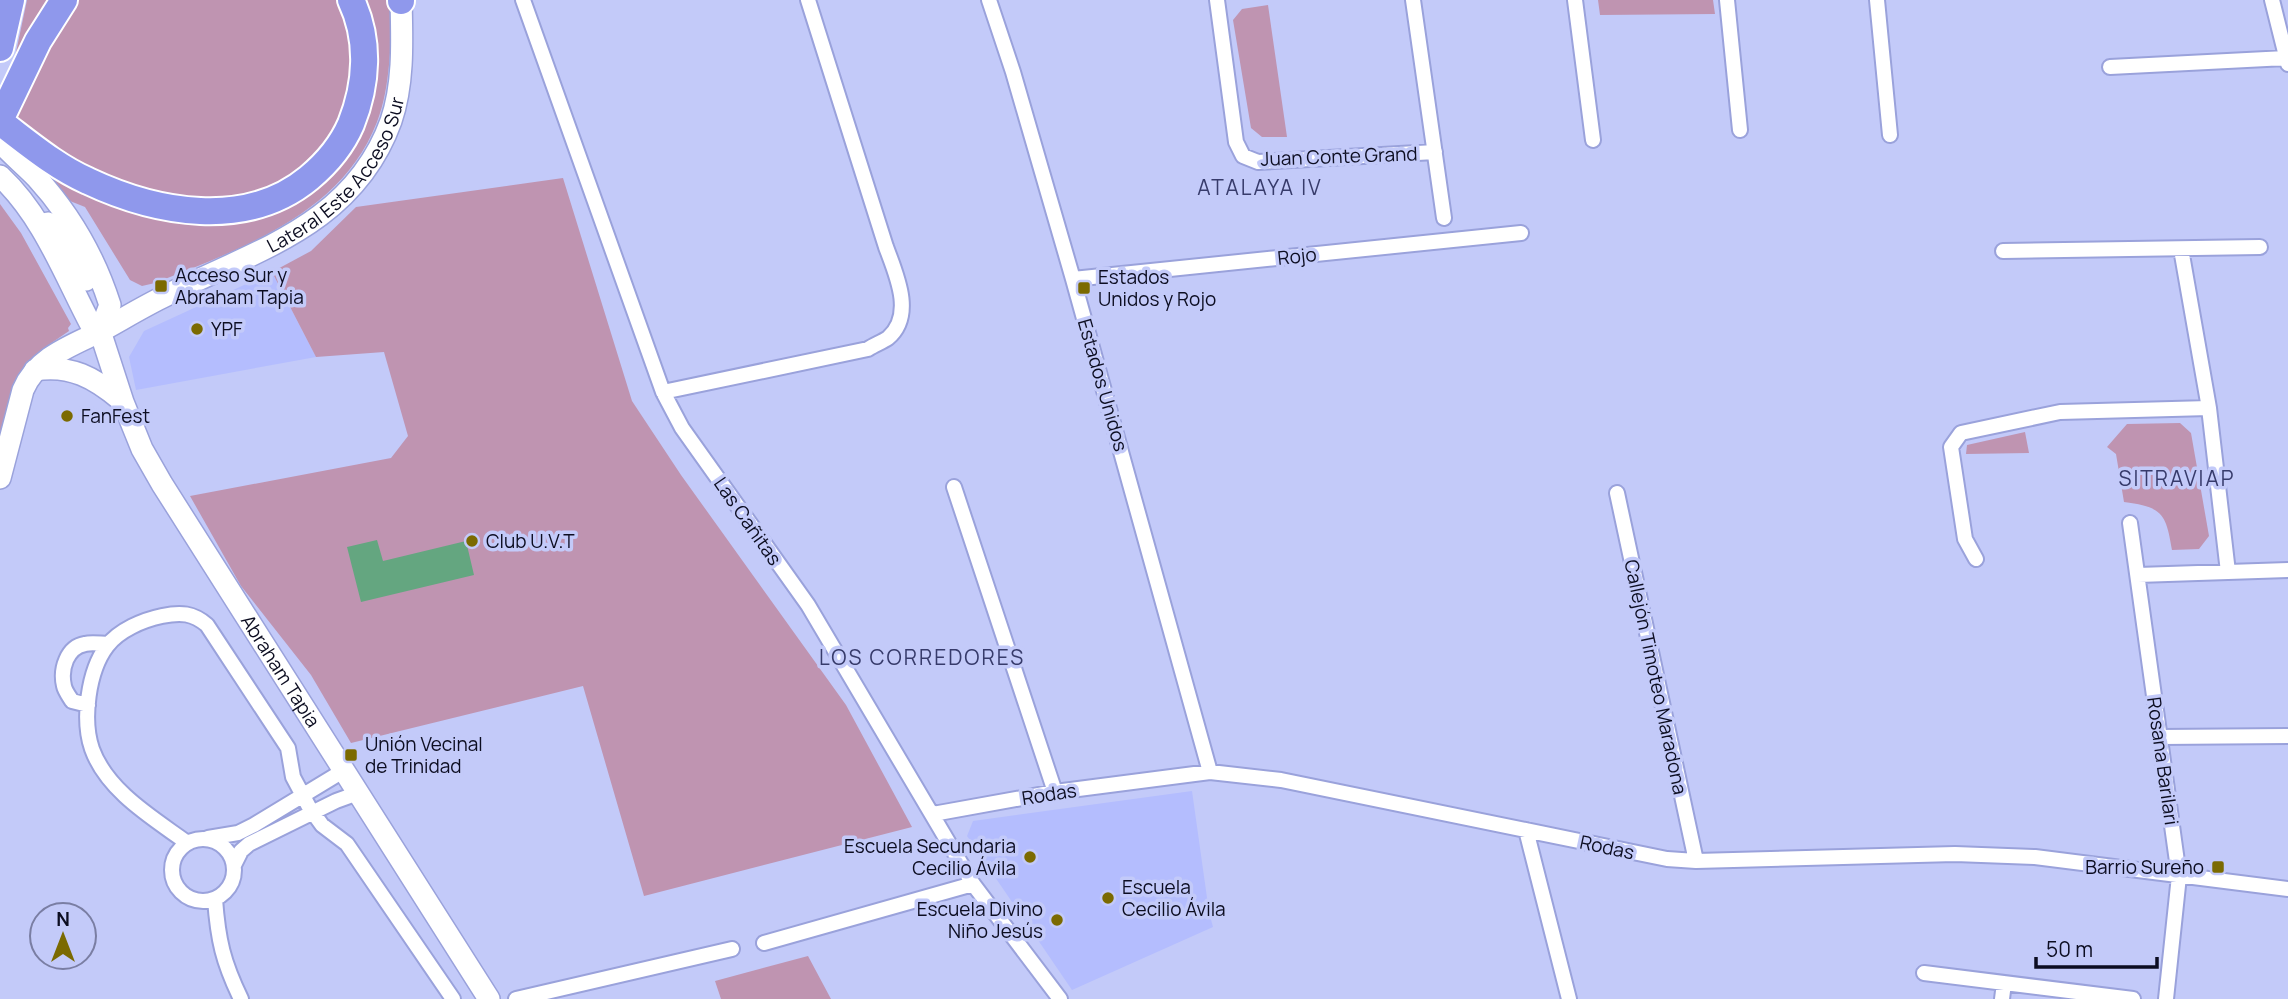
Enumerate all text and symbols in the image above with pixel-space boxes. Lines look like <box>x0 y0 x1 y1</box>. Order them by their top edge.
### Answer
street label: Lateral Este Acceso Sur <box>262 94 410 259</box>
street label: Juan Conte Grand <box>1260 140 1418 172</box>
district label: ATALAYA IV <box>1197 173 1323 201</box>
street label: Rojo <box>1276 241 1318 271</box>
place label: Acceso Sur y Abraham Tapia <box>175 262 304 310</box>
place label: Estados Unidos y Rojo <box>1098 264 1216 312</box>
marker: Acceso Sur y Abraham Tapia <box>153 278 169 294</box>
marker: Estados Unidos y Rojo <box>1076 280 1092 296</box>
place label: YPF <box>211 316 243 342</box>
street label: Estados Unidos <box>1072 316 1134 454</box>
marker: YPF <box>189 321 205 337</box>
place label: FanFest <box>81 403 150 429</box>
marker: FanFest <box>59 408 75 424</box>
district label: SITRAVIAP <box>2118 464 2236 492</box>
street label: Las Cañitas <box>708 472 788 570</box>
place label: Club U.V.T <box>486 528 575 554</box>
marker: Club U.V.T <box>464 533 480 549</box>
street label: Callejón Timoteo Maradona <box>1618 557 1694 797</box>
street label: Abraham Tapia <box>235 609 326 732</box>
district label: LOS CORREDORES <box>819 643 1025 671</box>
street label: Rosana Barilari <box>2141 695 2185 827</box>
place label: Unión Vecinal de Trinidad <box>365 731 483 779</box>
marker: Unión Vecinal de Trinidad <box>343 747 359 763</box>
street label: Rodas <box>1020 777 1078 811</box>
street label: Rodas <box>1577 829 1637 865</box>
place label: Escuela Secundaria Cecilio Ávila <box>844 833 1016 881</box>
marker: Escuela Secundaria Cecilio Ávila <box>1022 849 1038 865</box>
place label: Barrio Sureño <box>2085 854 2204 880</box>
marker: Barrio Sureño <box>2210 859 2226 875</box>
place label: Escuela Cecilio Ávila <box>1122 874 1226 922</box>
marker: Escuela Cecilio Ávila <box>1100 890 1116 906</box>
place label: Escuela Divino Niño Jesús <box>917 896 1043 944</box>
north arrow <box>28 901 98 971</box>
text: N <box>56 906 70 932</box>
marker: Escuela Divino Niño Jesús <box>1049 912 1065 928</box>
scale bar <box>2036 926 2157 970</box>
text: 50 m <box>2046 935 2093 963</box>

